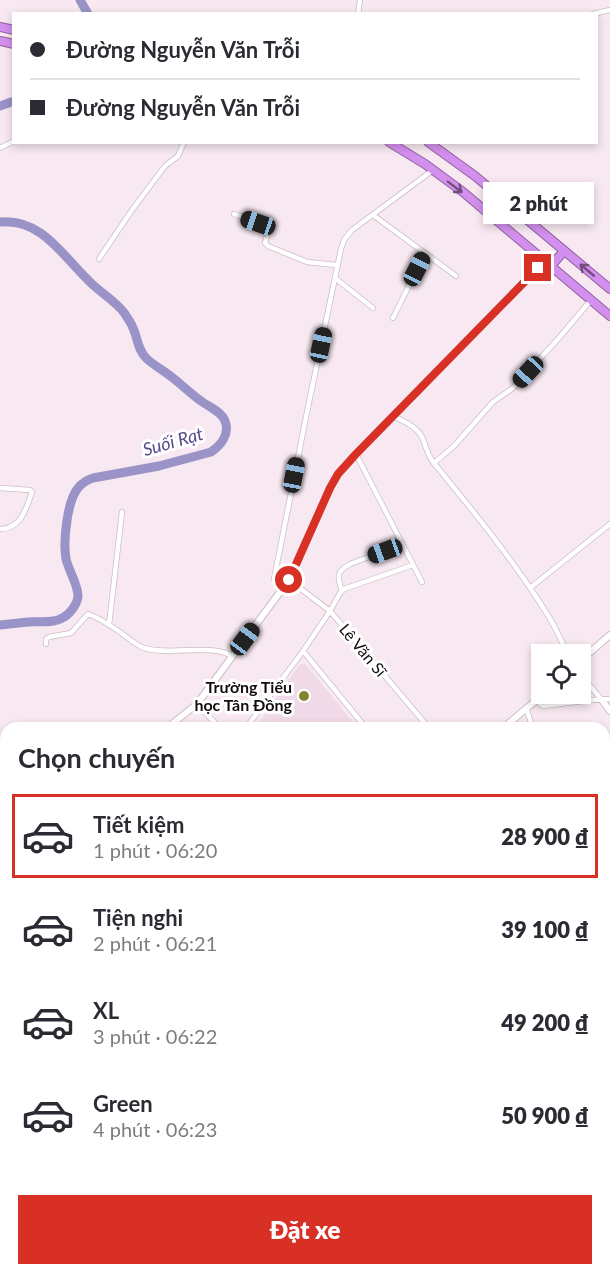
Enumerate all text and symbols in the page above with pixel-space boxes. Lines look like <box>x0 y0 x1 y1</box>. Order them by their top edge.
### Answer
text: Đường Nguyễn Văn Trỗi <box>66 36 300 63</box>
text: Đường Nguyễn Văn Trỗi <box>66 94 300 121</box>
one-way arrow <box>447 180 463 193</box>
callout: 2 phút <box>482 181 594 223</box>
text: 2 phút <box>509 191 568 215</box>
car <box>238 209 278 237</box>
car <box>401 249 433 289</box>
route end <box>524 254 551 281</box>
one-way arrow <box>580 263 595 277</box>
car <box>308 326 334 364</box>
car <box>509 353 547 391</box>
water label: Suối Rạt <box>140 422 206 460</box>
car <box>282 456 306 494</box>
car <box>365 536 405 566</box>
route start <box>275 566 302 593</box>
car <box>227 619 263 659</box>
street label: Lê Văn Sĩ <box>336 620 392 681</box>
map controls <box>531 644 591 704</box>
button: locate <box>531 644 591 704</box>
place label: Trường Tiểu học Tân Đồng <box>194 677 293 714</box>
marker: Trường Tiểu học Tân Đồng <box>297 689 311 703</box>
text: Chọn chuyến <box>18 741 175 774</box>
icon: car <box>21 809 75 863</box>
text: Tiết kiệm <box>93 811 184 838</box>
text: 28 900 ₫ <box>501 823 589 850</box>
text: 1 phút · 06:20 <box>93 838 217 862</box>
icon: car <box>21 902 75 956</box>
text: Tiện nghi <box>93 904 183 931</box>
text: 39 100 ₫ <box>501 916 589 943</box>
text: 2 phút · 06:21 <box>93 931 217 955</box>
icon: car <box>21 995 75 1049</box>
text: XL <box>93 997 119 1024</box>
text: 49 200 ₫ <box>501 1009 589 1036</box>
text: 3 phút · 06:22 <box>93 1024 217 1048</box>
icon: car <box>21 1088 75 1142</box>
text: Green <box>93 1090 153 1117</box>
text: 50 900 ₫ <box>501 1102 589 1129</box>
text: 4 phút · 06:23 <box>93 1117 217 1141</box>
button: Đặt xe <box>18 1195 592 1264</box>

